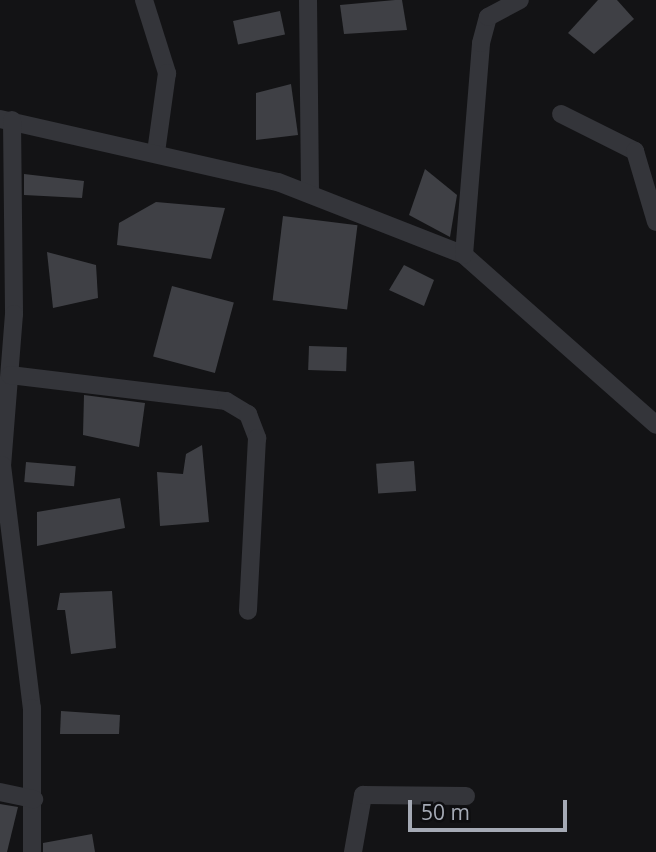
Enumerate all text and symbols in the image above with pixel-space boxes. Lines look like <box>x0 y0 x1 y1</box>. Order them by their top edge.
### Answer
scale bar <box>411 786 570 830</box>
text: 50 m <box>421 798 470 826</box>

